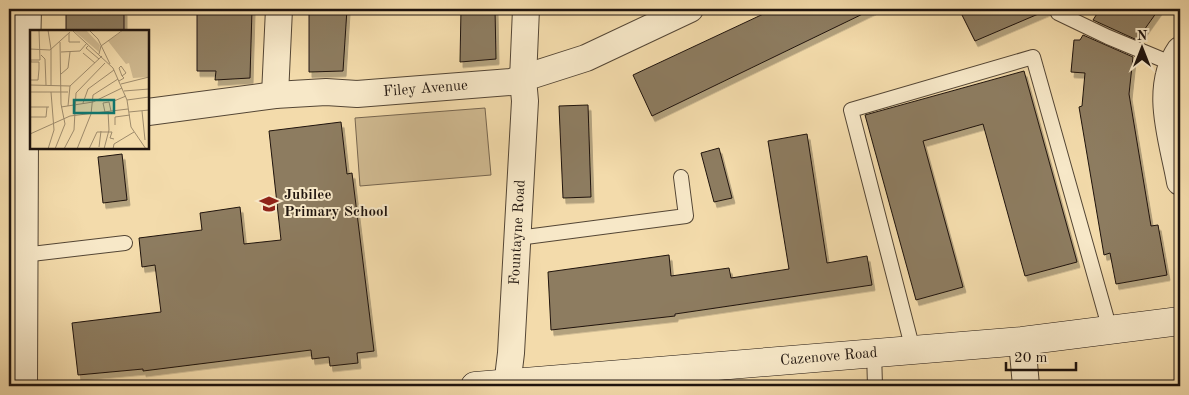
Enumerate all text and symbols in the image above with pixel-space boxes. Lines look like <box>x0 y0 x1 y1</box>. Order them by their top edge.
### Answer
north arrow <box>1116 22 1166 72</box>
text: N <box>1137 29 1148 43</box>
inset map <box>30 30 149 149</box>
street label: Filey Avenue <box>383 78 469 99</box>
street label: Fountayne Road <box>507 179 528 286</box>
place label: Jubilee Primary School <box>284 188 389 220</box>
school or university icon: Jubilee Primary School <box>258 193 280 215</box>
scale bar <box>1006 340 1076 372</box>
street label: Cazenove Road <box>779 345 878 368</box>
text: 20 m <box>1014 351 1048 366</box>

